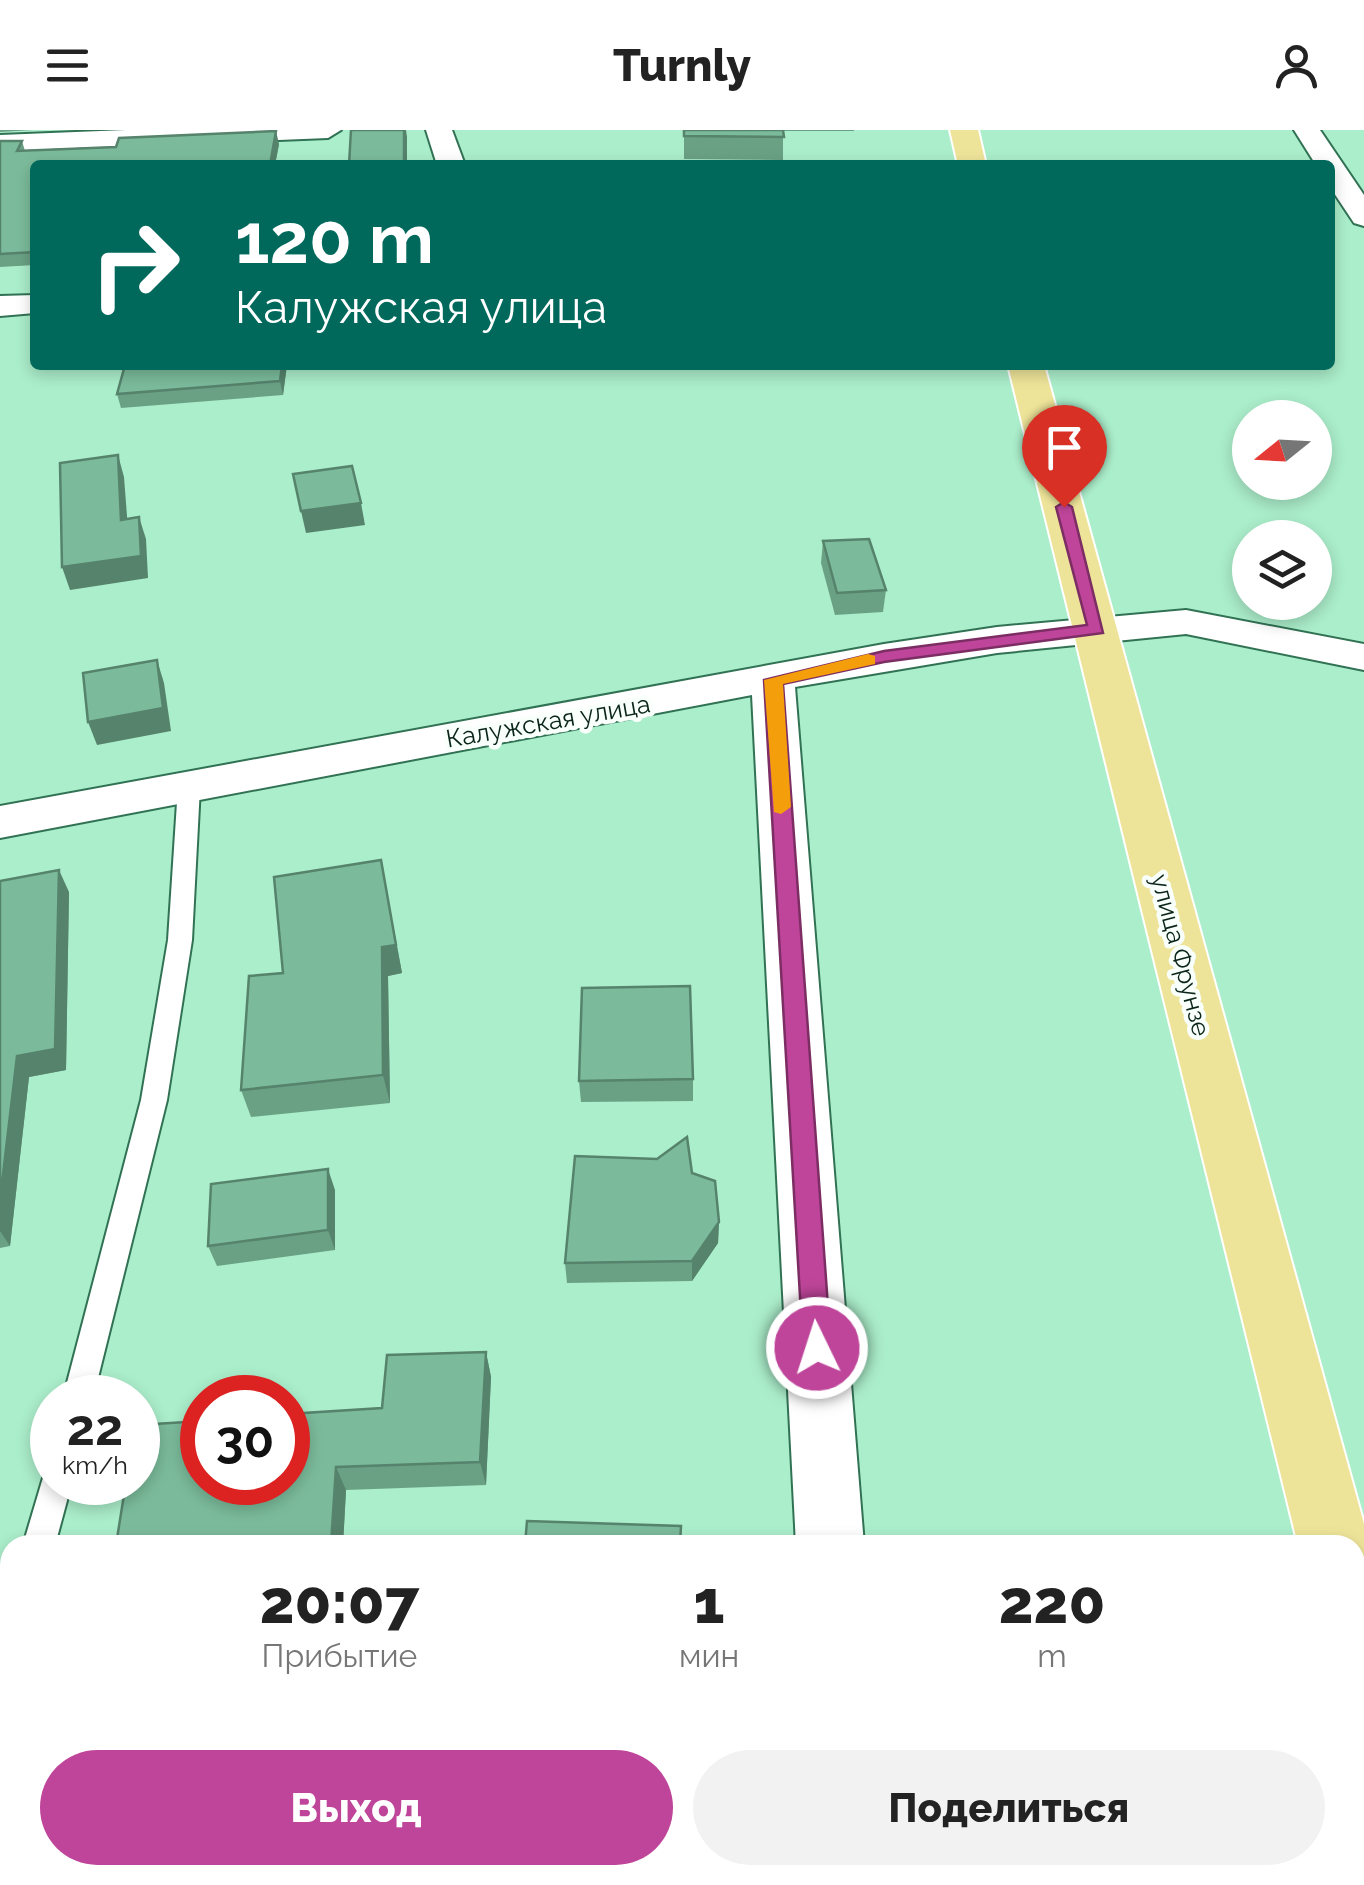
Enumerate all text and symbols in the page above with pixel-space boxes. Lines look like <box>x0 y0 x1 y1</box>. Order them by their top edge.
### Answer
icon: menu <box>40 38 95 93</box>
icon: person <box>1269 38 1324 93</box>
text: Turnly <box>613 39 751 92</box>
text: 120 m <box>235 197 434 279</box>
icon: right <box>70 200 200 330</box>
text: Калужская улица <box>235 281 607 334</box>
north arrow <box>1232 400 1332 500</box>
map controls <box>1232 400 1332 620</box>
pin <box>1022 405 1107 508</box>
icon: arrive <box>1037 420 1092 475</box>
button: layers <box>1232 520 1332 620</box>
street label: Калужская улица <box>444 688 652 754</box>
street label: улица Фрунзе <box>1145 871 1217 1039</box>
position arrow <box>765 1296 869 1400</box>
speed limit sign: 30 <box>180 1375 310 1505</box>
text: 22 <box>67 1398 123 1457</box>
text: km/h <box>62 1450 128 1480</box>
text: 20:07 <box>260 1567 419 1637</box>
text: 1 <box>693 1567 725 1637</box>
text: 220 <box>999 1567 1105 1637</box>
text: Прибытие <box>262 1637 417 1674</box>
text: мин <box>679 1637 739 1674</box>
text: m <box>1037 1637 1067 1674</box>
button: Выход <box>40 1750 673 1865</box>
button: Поделиться <box>693 1750 1325 1865</box>

